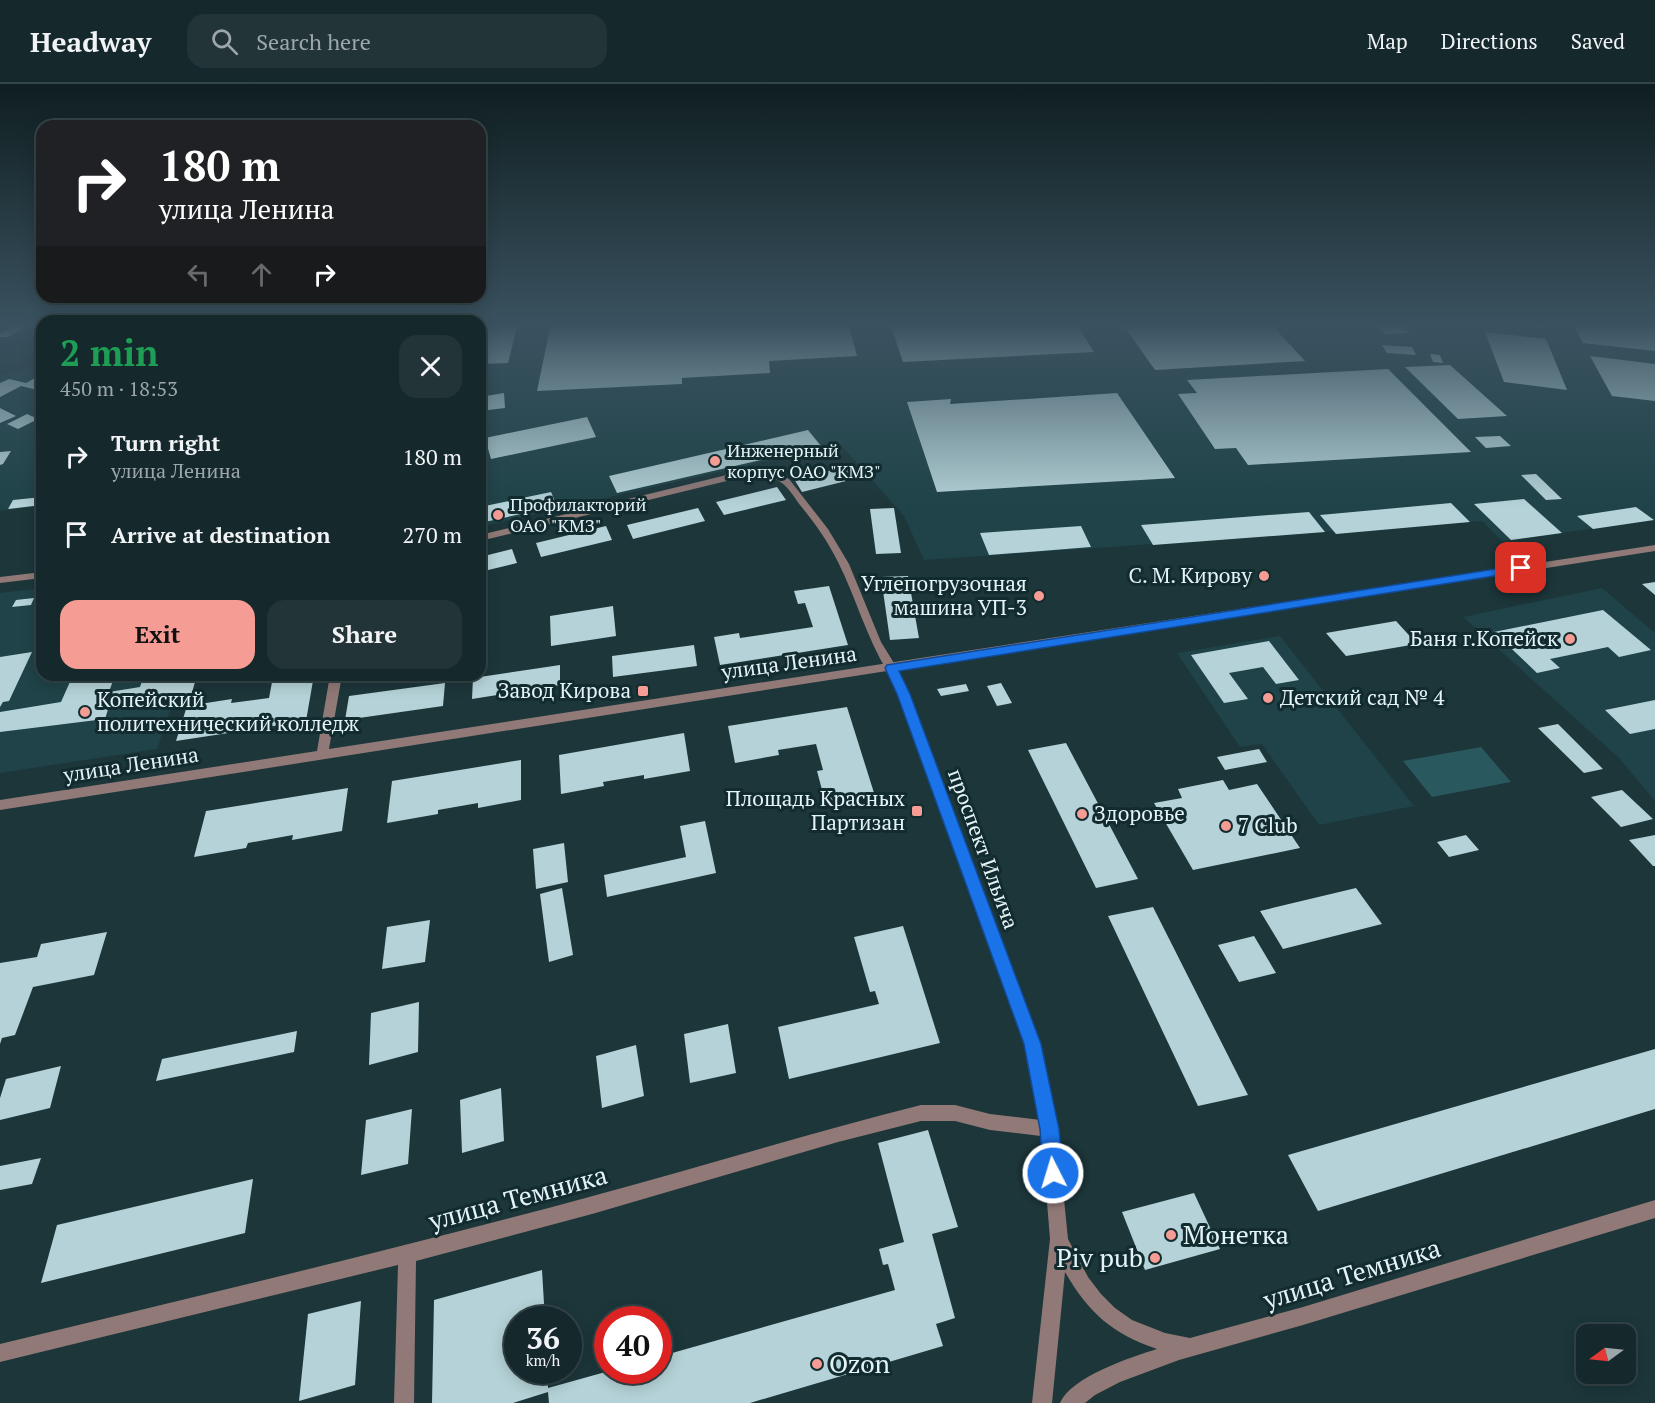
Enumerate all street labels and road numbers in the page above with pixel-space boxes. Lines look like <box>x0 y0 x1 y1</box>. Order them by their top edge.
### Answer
street label: улица Ленина <box>718 639 859 686</box>
street label: улица Ленина <box>60 739 201 789</box>
street label: проспект Ильича <box>942 765 1026 933</box>
street label: улица Темника <box>424 1157 611 1237</box>
street label: улица Темника <box>1258 1230 1444 1316</box>

